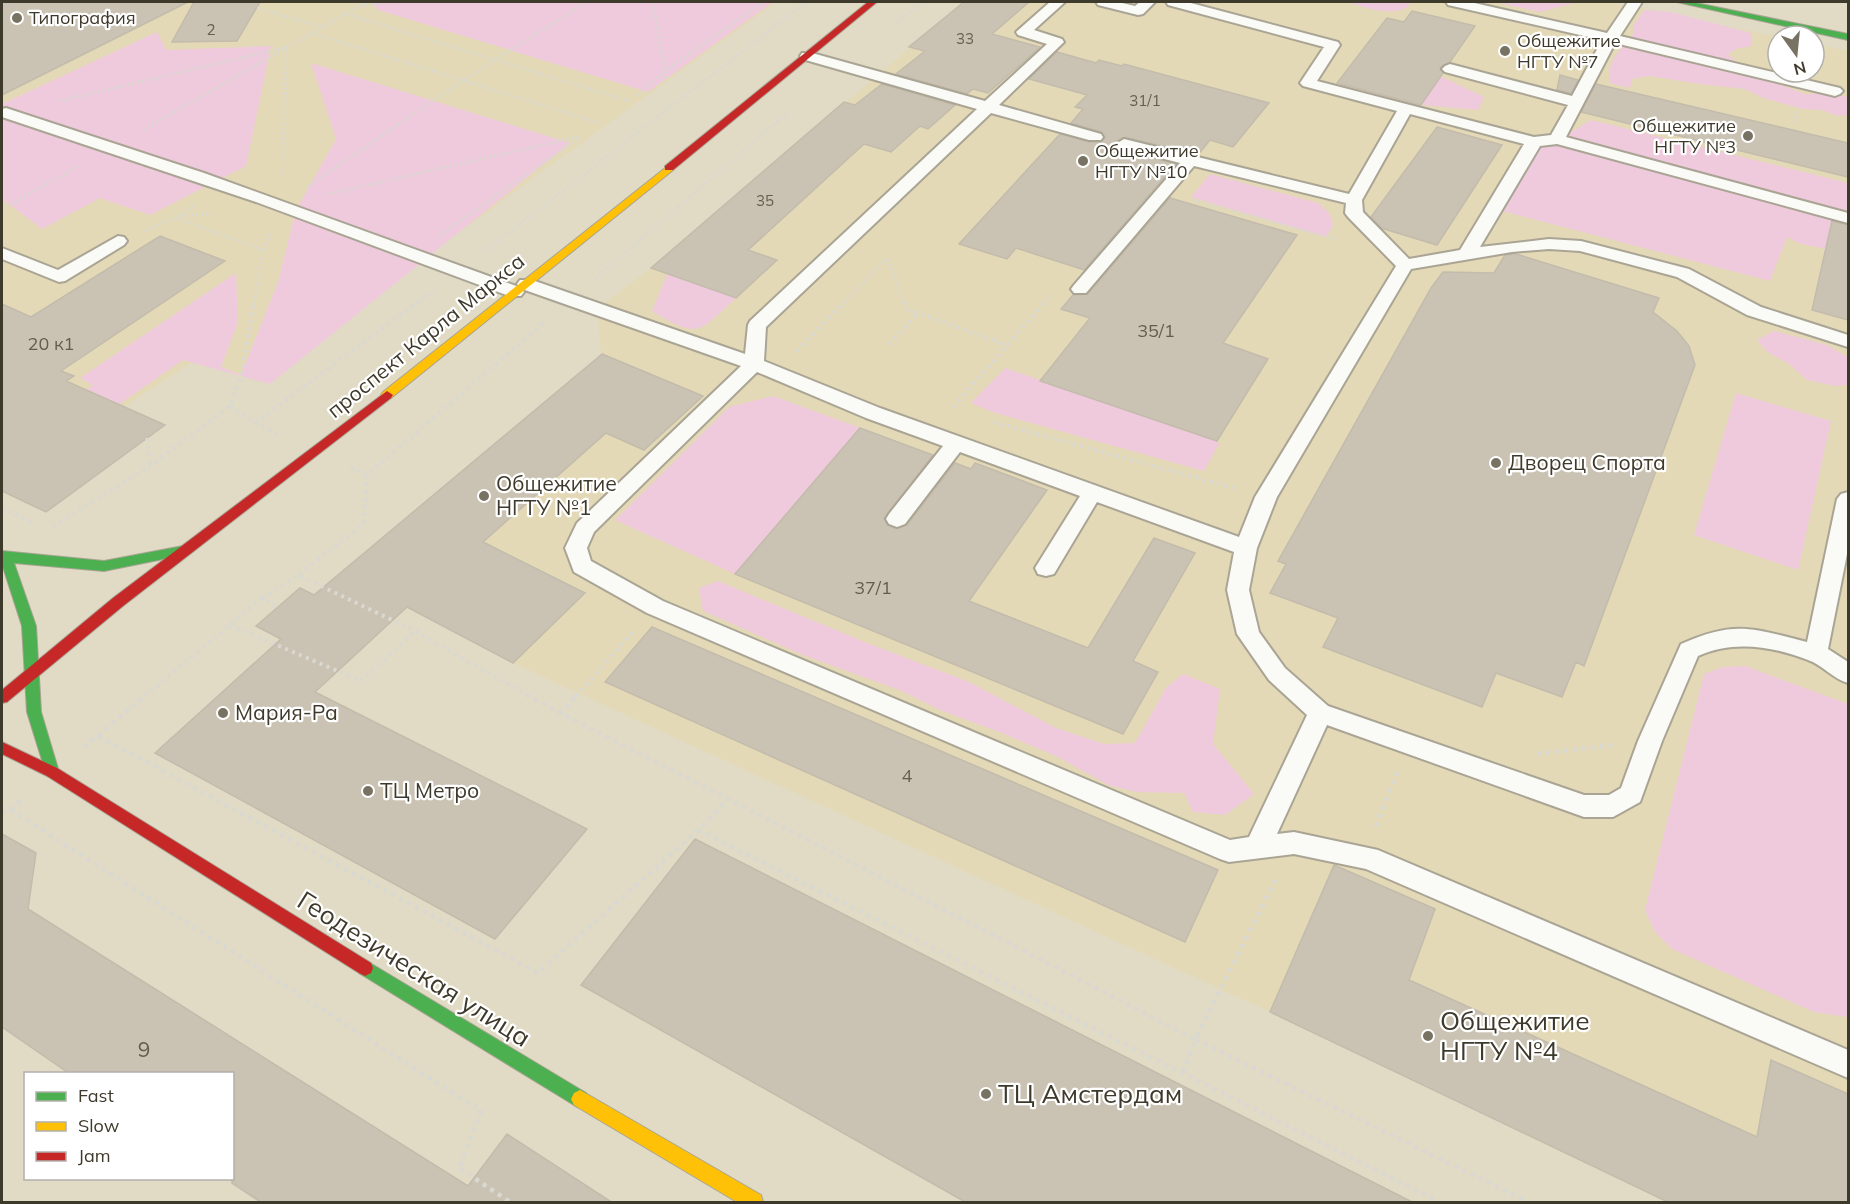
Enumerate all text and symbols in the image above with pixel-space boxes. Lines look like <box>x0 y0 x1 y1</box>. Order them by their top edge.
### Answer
place label: Типография <box>29 6 136 29</box>
marker: Типография <box>10 11 24 25</box>
house number: 2 <box>206 20 216 39</box>
north arrow <box>1766 24 1826 84</box>
house number: 33 <box>956 29 974 48</box>
place label: Общежитие НГТУ №7 <box>1517 29 1621 73</box>
marker: Общежитие НГТУ №7 <box>1498 44 1512 58</box>
text: N <box>1791 57 1808 80</box>
house number: 31/1 <box>1129 91 1161 110</box>
place label: Общежитие НГТУ №3 <box>1632 114 1736 158</box>
marker: Общежитие НГТУ №3 <box>1741 129 1755 143</box>
place label: Общежитие НГТУ №10 <box>1095 139 1199 183</box>
marker: Общежитие НГТУ №10 <box>1076 154 1090 168</box>
house number: 35 <box>756 191 774 210</box>
street label: проспект Карла Маркса <box>321 247 529 423</box>
house number: 35/1 <box>1137 319 1175 342</box>
house number: 20 к1 <box>28 332 74 355</box>
place label: Дворец Спорта <box>1508 449 1666 475</box>
marker: Дворец Спорта <box>1489 456 1503 470</box>
place label: Общежитие НГТУ №1 <box>496 470 617 520</box>
marker: Общежитие НГТУ №1 <box>477 489 491 503</box>
house number: 37/1 <box>854 576 892 599</box>
place label: Мария-Ра <box>235 699 338 725</box>
marker: Мария-Ра <box>216 706 230 720</box>
house number: 4 <box>902 764 913 787</box>
place label: ТЦ Метро <box>380 777 479 803</box>
marker: ТЦ Метро <box>361 784 375 798</box>
street label: Геодезическая улица <box>292 883 537 1054</box>
place label: Общежитие НГТУ №4 <box>1440 1004 1590 1067</box>
marker: Общежитие НГТУ №4 <box>1421 1029 1435 1043</box>
house number: 9 <box>138 1036 150 1062</box>
legend <box>24 1072 234 1180</box>
place label: ТЦ Амстердам <box>998 1077 1182 1110</box>
text: Fast <box>78 1084 114 1107</box>
marker: ТЦ Амстердам <box>979 1087 993 1101</box>
text: Slow <box>78 1114 120 1137</box>
text: Jam <box>78 1144 111 1167</box>

